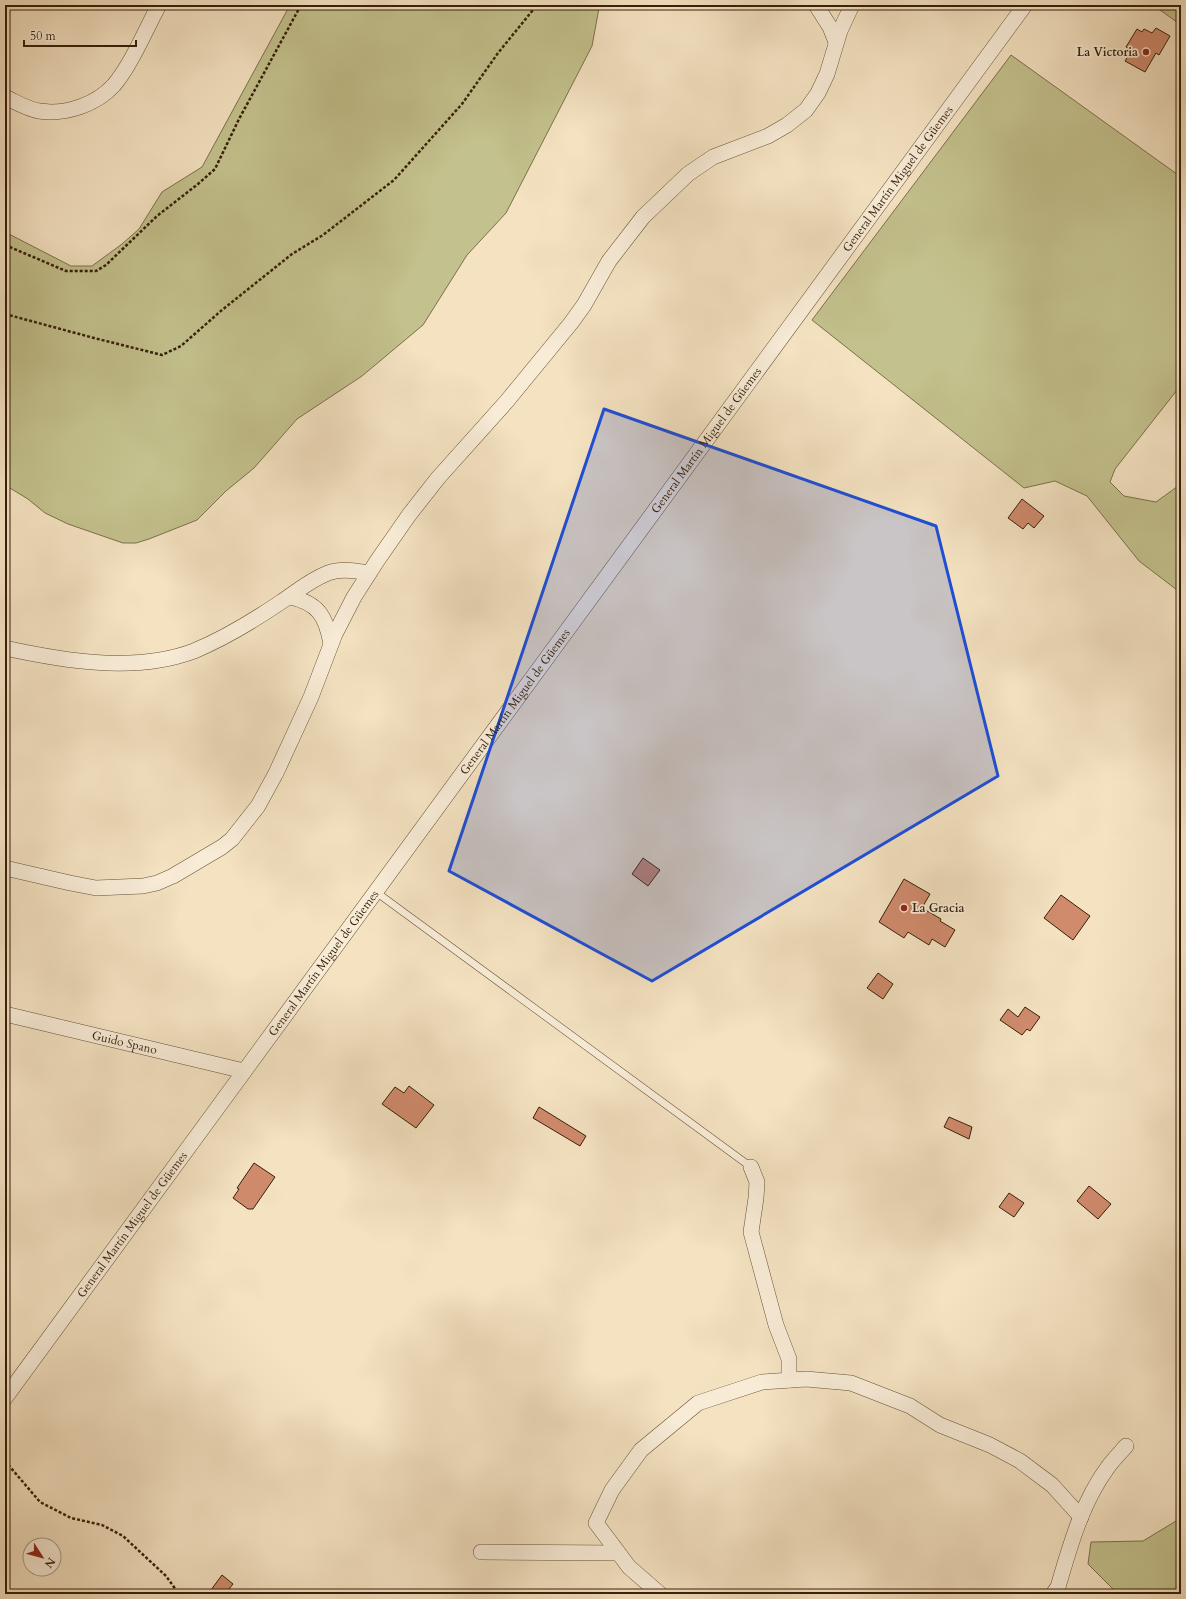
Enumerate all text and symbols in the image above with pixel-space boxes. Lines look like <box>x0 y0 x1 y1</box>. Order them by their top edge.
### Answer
scale bar <box>24 22 136 48</box>
text: 50 m <box>30 28 57 44</box>
place label: La Victoria <box>1077 44 1138 60</box>
marker: La Victoria <box>1141 47 1151 57</box>
street label: General Martín Miguel de Güemes <box>839 103 956 255</box>
street label: General Martín Miguel de Güemes <box>647 364 765 517</box>
street label: General Martín Miguel de Güemes <box>456 625 574 778</box>
street label: General Martín Miguel de Güemes <box>265 887 382 1039</box>
place label: La Gracia <box>912 900 965 916</box>
marker: La Gracia <box>899 903 909 913</box>
street label: Guido Spano <box>90 1027 159 1058</box>
street label: General Martín Miguel de Güemes <box>73 1148 191 1301</box>
north arrow <box>22 1537 62 1577</box>
text: N <box>41 1554 59 1571</box>

